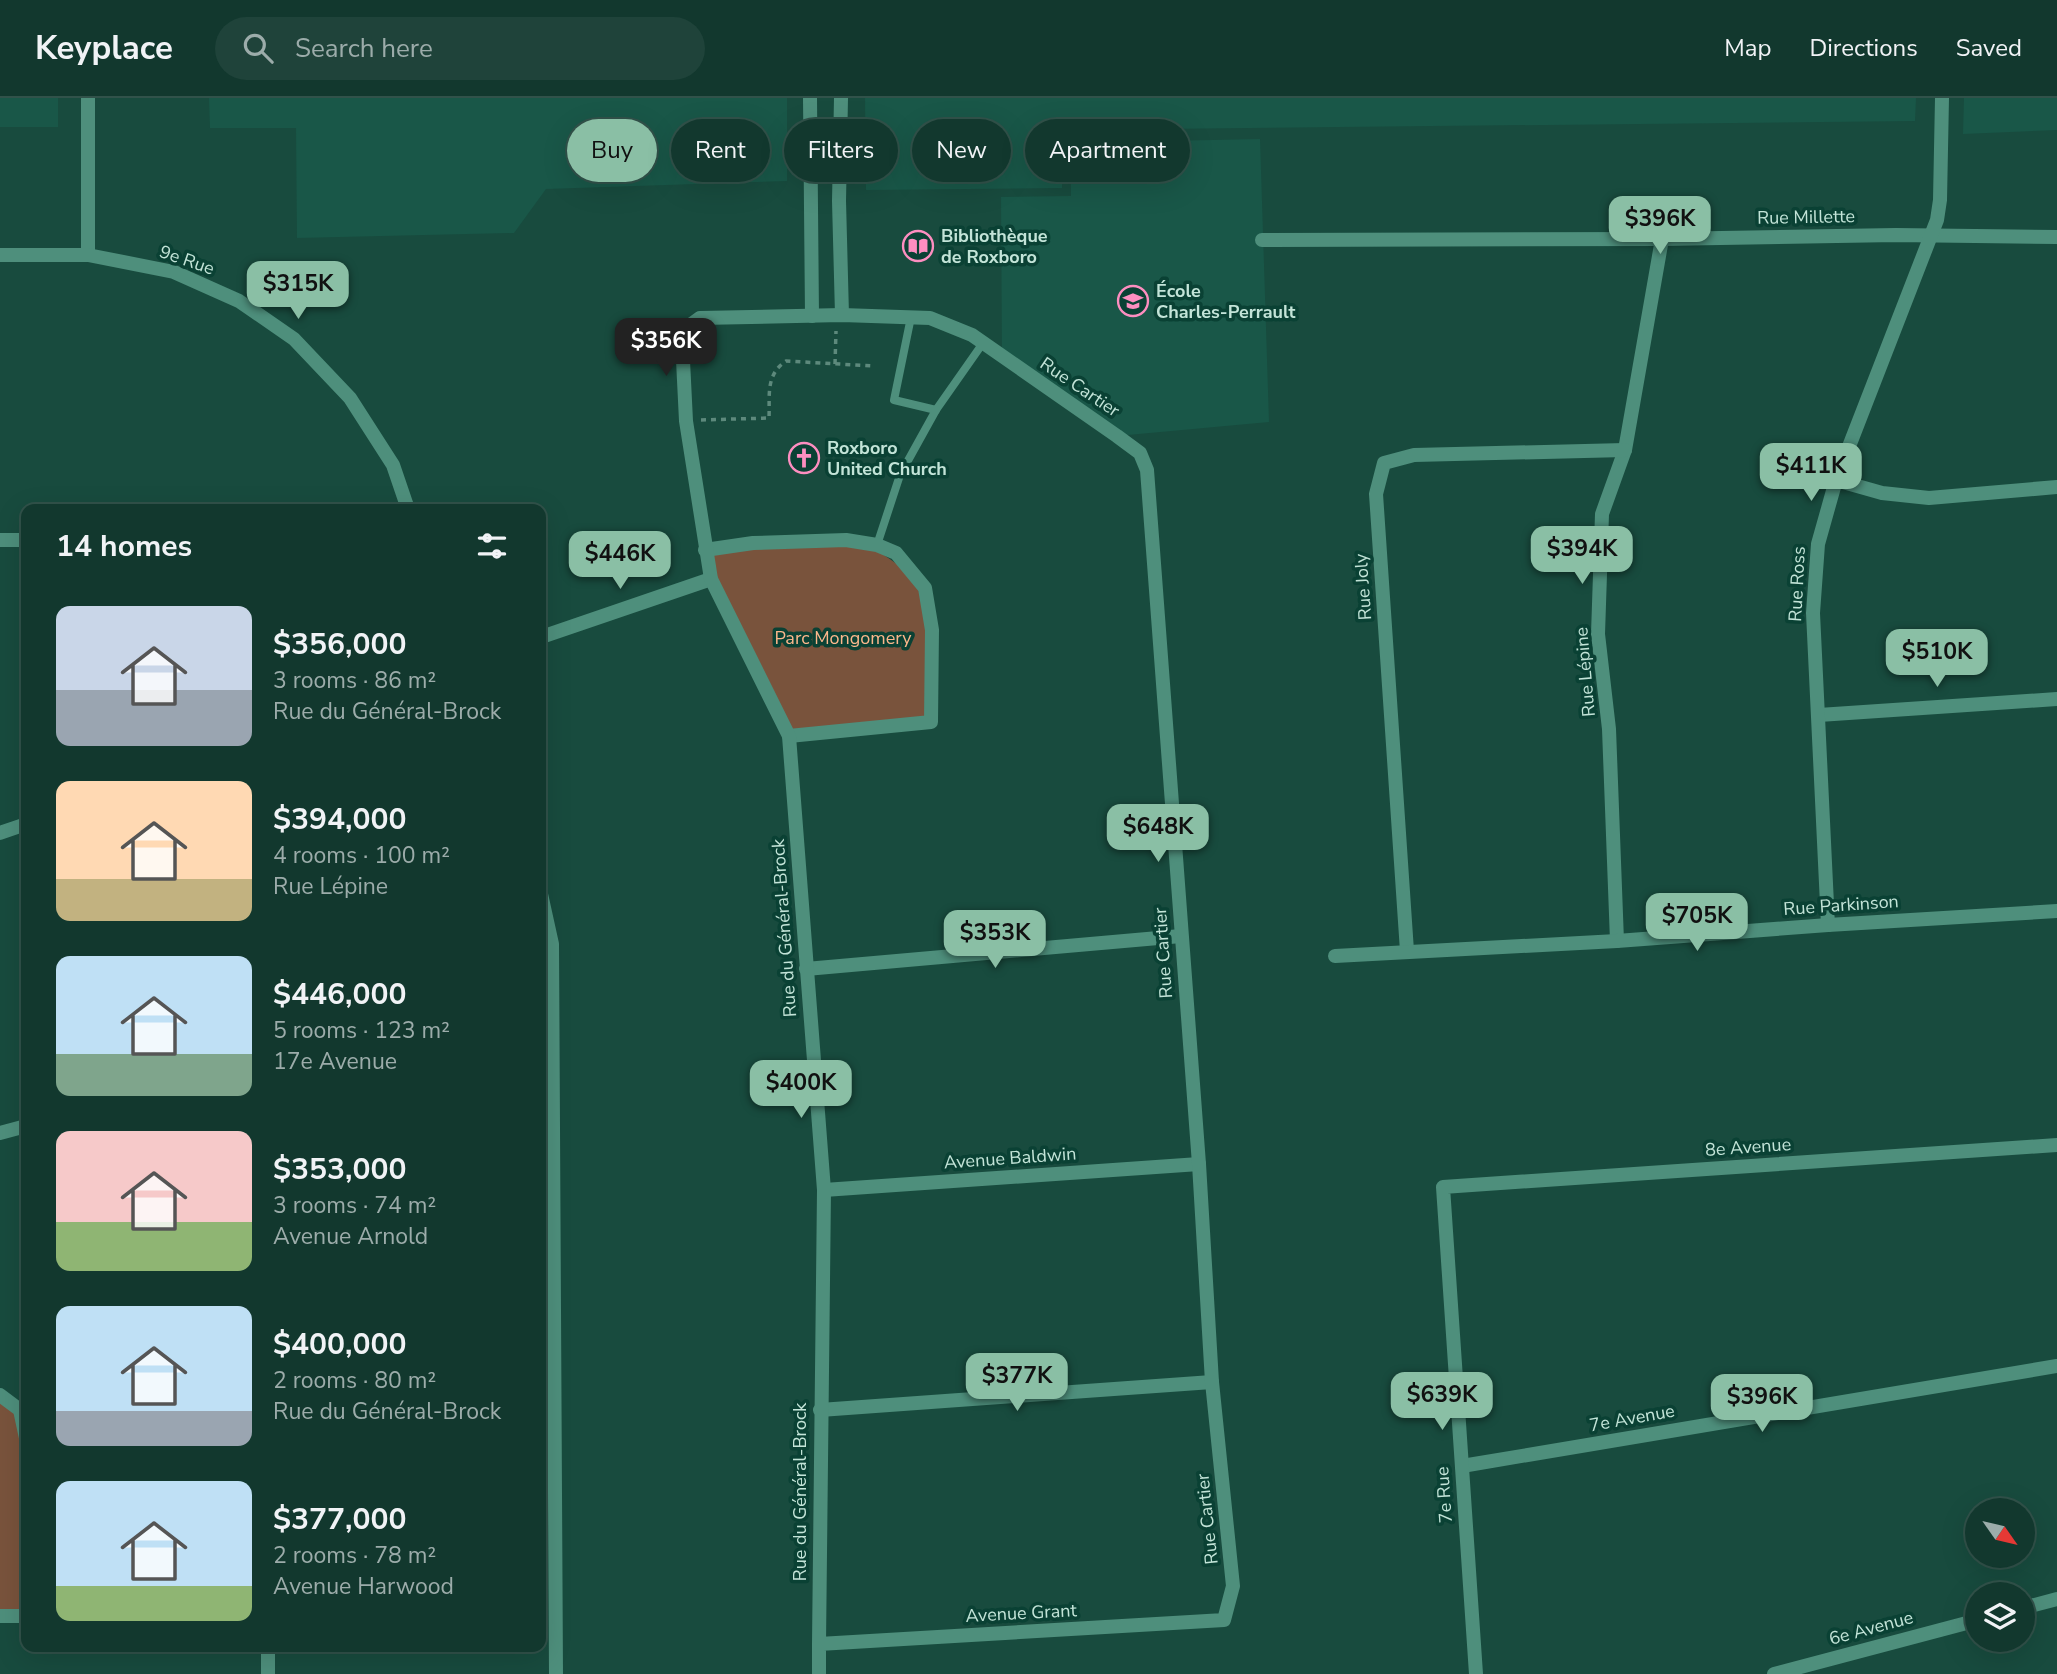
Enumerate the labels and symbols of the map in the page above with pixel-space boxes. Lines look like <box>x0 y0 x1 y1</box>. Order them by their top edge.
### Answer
pin: $396K <box>1611 197 1709 256</box>
street label: Rue Millette <box>1757 204 1855 230</box>
place label: Bibliothèque de Roxboro <box>941 224 1048 269</box>
library icon: Bibliothèque de Roxboro <box>901 229 935 263</box>
street label: 9e Rue <box>156 239 218 281</box>
pin: $315K <box>249 262 347 321</box>
place label: École Charles-Perrault <box>1156 279 1295 324</box>
school or university icon: École Charles-Perrault <box>1116 284 1150 318</box>
pin: $356K <box>617 318 715 378</box>
street label: Rue Cartier <box>1036 352 1125 423</box>
place label: Roxboro United Church <box>827 436 947 481</box>
church icon: Roxboro United Church <box>787 441 821 475</box>
pin: $411K <box>1762 444 1860 503</box>
pin: $394K <box>1533 526 1631 586</box>
pin: $446K <box>571 532 669 591</box>
street label: Rue Ross <box>1783 546 1811 622</box>
street label: Rue Joly <box>1349 552 1377 621</box>
park label: Parc Mongomery <box>774 626 912 650</box>
street label: Rue Lépine <box>1569 626 1601 718</box>
pin: $510K <box>1888 630 1986 689</box>
pin: $648K <box>1109 804 1207 864</box>
street label: Rue du Général-Brock <box>766 837 802 1018</box>
street label: Rue Parkinson <box>1783 889 1899 921</box>
pin: $705K <box>1648 894 1746 953</box>
street label: Rue Cartier <box>1148 906 1178 999</box>
pin: $353K <box>946 910 1044 970</box>
pin: $400K <box>752 1060 850 1120</box>
street label: 8e Avenue <box>1704 1132 1792 1162</box>
street label: Avenue Baldwin <box>943 1141 1077 1175</box>
pin: $377K <box>968 1354 1066 1413</box>
pin: $639K <box>1393 1372 1491 1432</box>
pin: $396K <box>1713 1374 1811 1434</box>
street label: 7e Avenue <box>1587 1399 1677 1437</box>
street label: Rue du Général-Brock <box>788 1402 812 1581</box>
street label: 7e Rue <box>1430 1466 1458 1524</box>
street label: Rue Cartier <box>1190 1472 1224 1566</box>
north arrow <box>1965 1498 2035 1568</box>
street label: Avenue Grant <box>965 1598 1078 1628</box>
street label: 6e Avenue <box>1826 1605 1916 1651</box>

